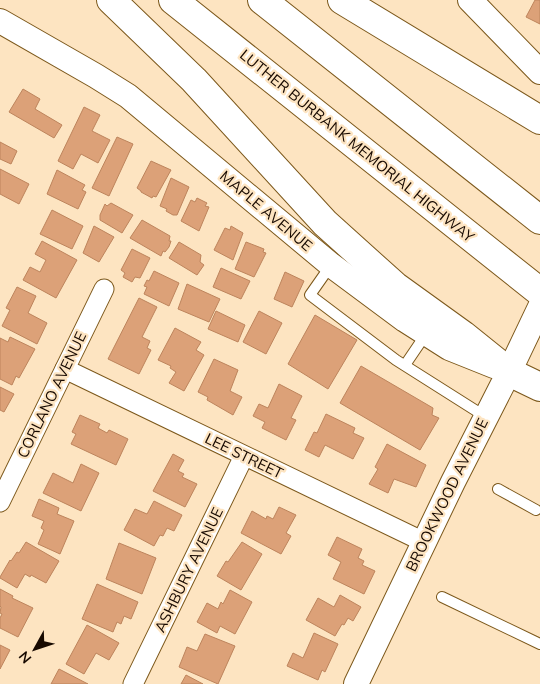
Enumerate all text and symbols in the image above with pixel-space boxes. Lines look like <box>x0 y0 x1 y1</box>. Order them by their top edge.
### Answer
street label: LUTHER BURBANK MEMORIAL HIGHWAY <box>236 45 479 247</box>
street label: MAPLE AVENUE <box>216 166 317 255</box>
street label: CORLANO AVENUE <box>13 328 90 461</box>
street label: BROOKWOOD AVENUE <box>401 415 492 575</box>
street label: LEE STREET <box>202 428 286 483</box>
street label: ASHBURY AVENUE <box>150 504 227 635</box>
north arrow <box>10 624 60 674</box>
text: N <box>15 648 35 667</box>

